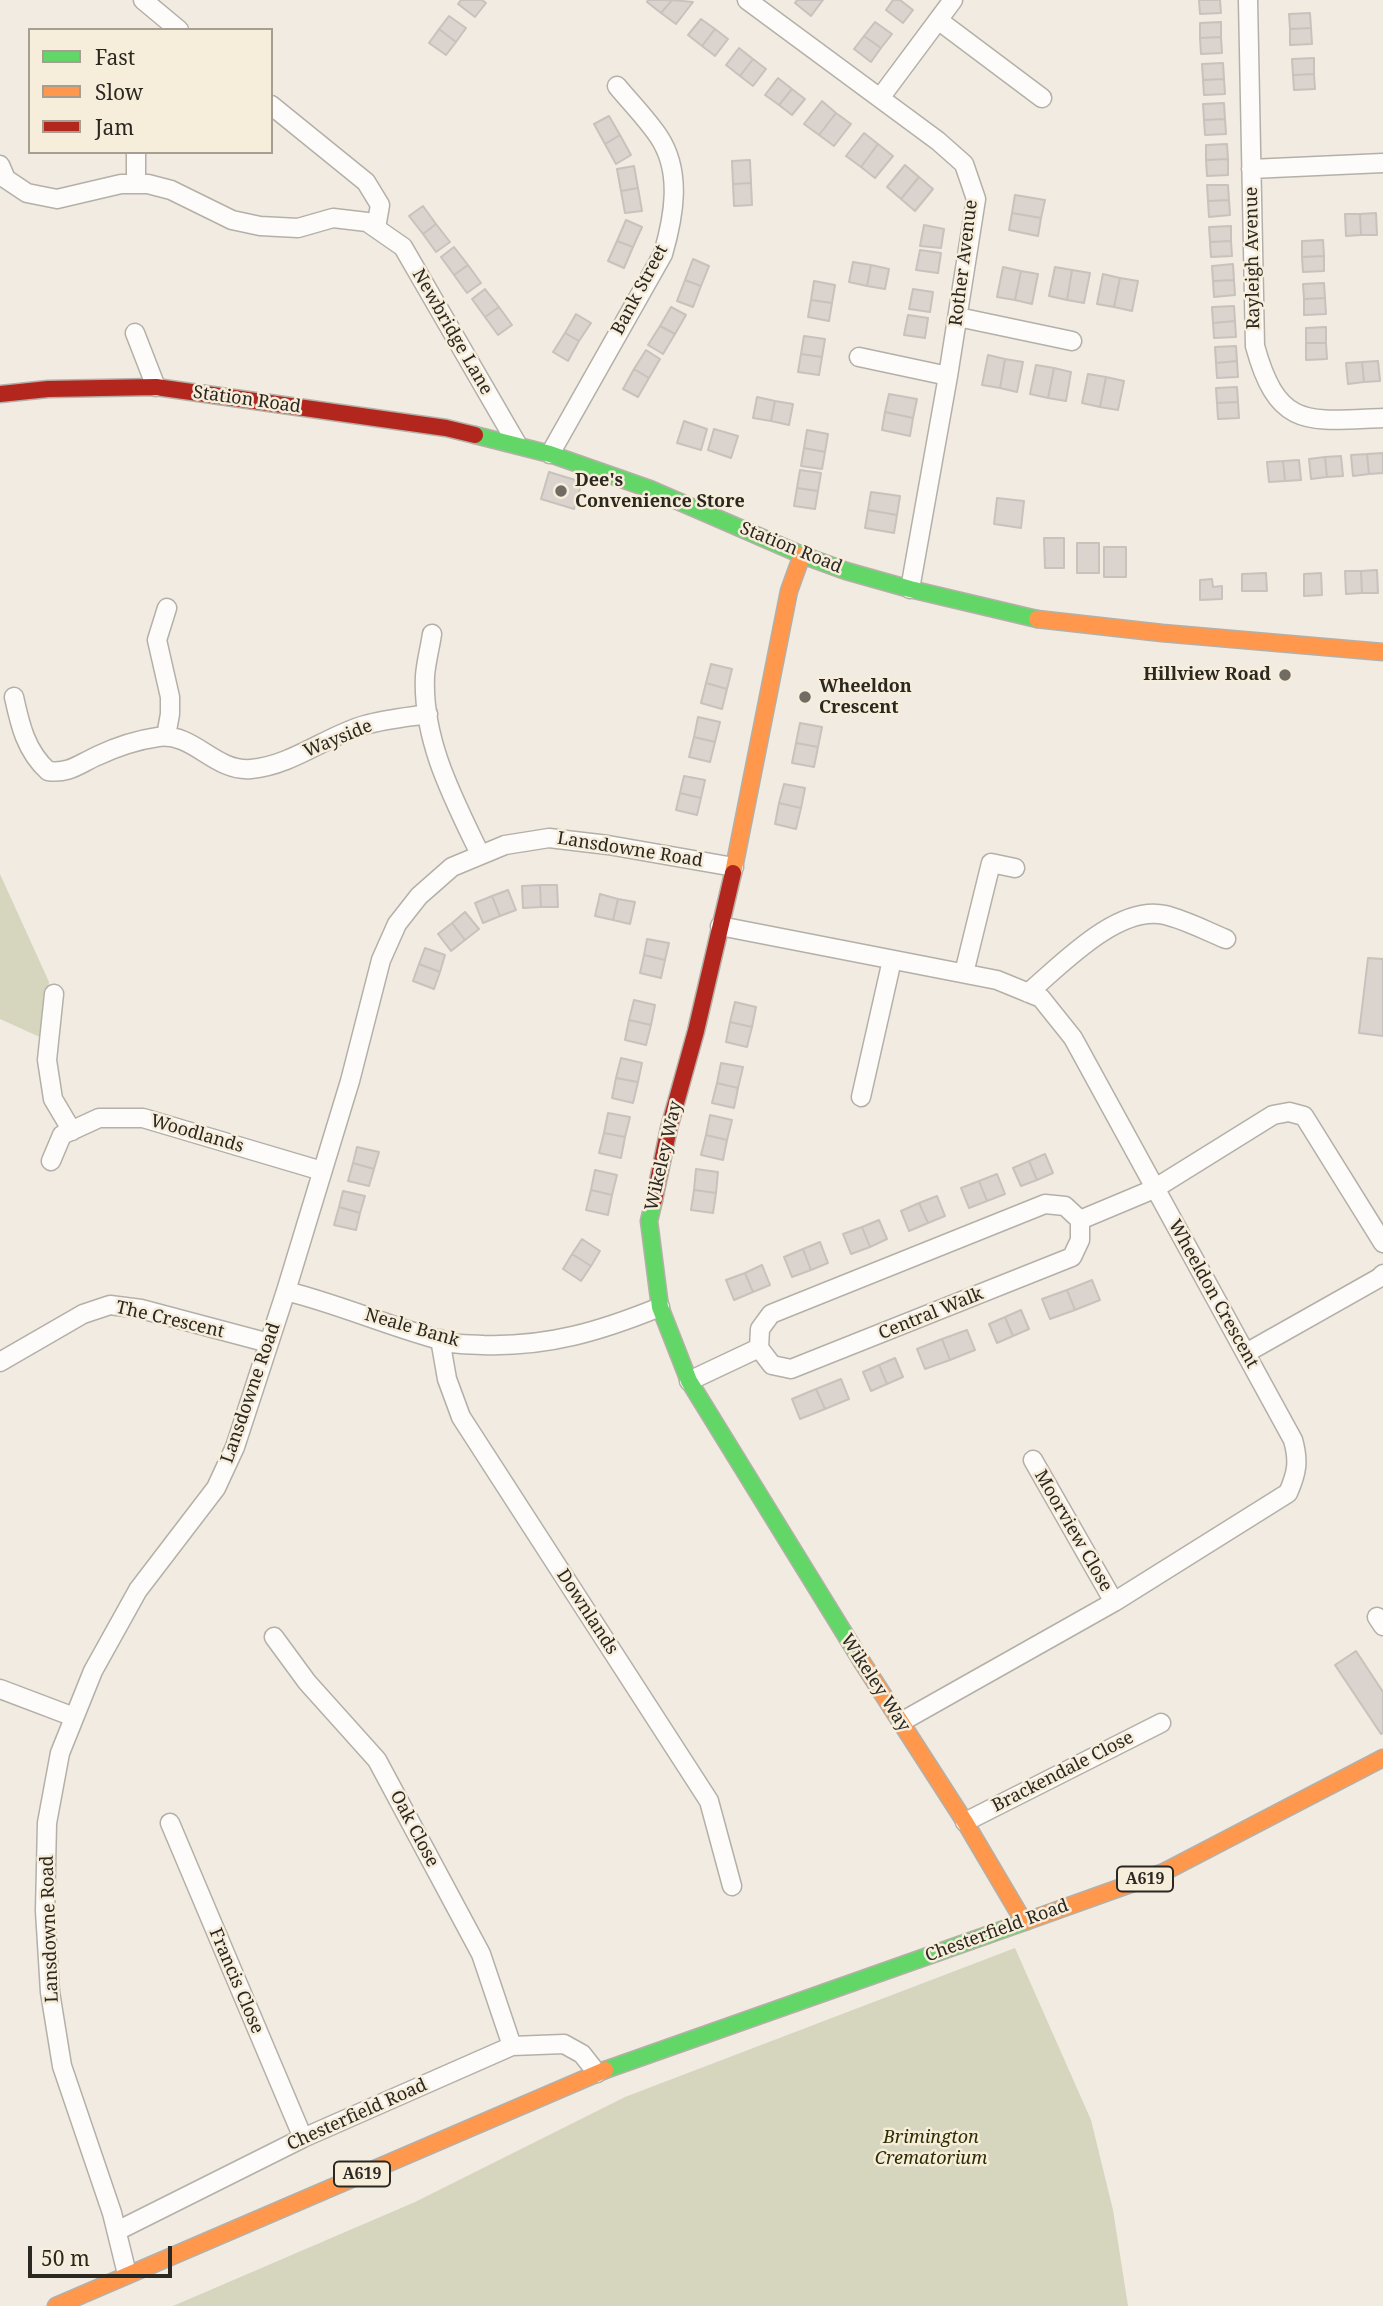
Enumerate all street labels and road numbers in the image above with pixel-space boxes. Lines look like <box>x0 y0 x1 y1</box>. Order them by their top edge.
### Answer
street label: Rayleigh Avenue <box>1241 186 1265 330</box>
street label: Rother Avenue <box>946 199 982 327</box>
street label: Bank Street <box>607 241 673 339</box>
street label: Newbridge Lane <box>407 265 497 399</box>
street label: Station Road <box>192 382 302 418</box>
street label: Station Road <box>737 518 845 578</box>
street label: Wayside <box>301 715 375 763</box>
street label: Lansdowne Road <box>556 828 704 872</box>
street label: Wikeley Way <box>641 1099 687 1213</box>
street label: Woodlands <box>148 1110 246 1158</box>
street label: Wheeldon Crescent <box>1163 1216 1263 1372</box>
street label: Central Walk <box>876 1283 986 1345</box>
street label: The Crescent <box>114 1297 226 1343</box>
street label: Neale Bank <box>362 1304 462 1352</box>
street label: Lansdowne Road <box>217 1320 285 1466</box>
street label: Moorview Close <box>1029 1466 1117 1596</box>
street label: Downlands <box>552 1565 622 1659</box>
street label: Wikeley Way <box>835 1630 915 1736</box>
street label: Brackendale Close <box>989 1727 1137 1817</box>
street label: Oak Close <box>385 1787 443 1871</box>
street label: Lansdowne Road <box>37 1855 63 2003</box>
road number: A619 <box>1117 1867 1173 1892</box>
street label: Chesterfield Road <box>922 1895 1072 1967</box>
street label: Francis Close <box>204 1925 268 2037</box>
street label: Chesterfield Road <box>284 2074 430 2156</box>
road number: A619 <box>334 2162 390 2186</box>

